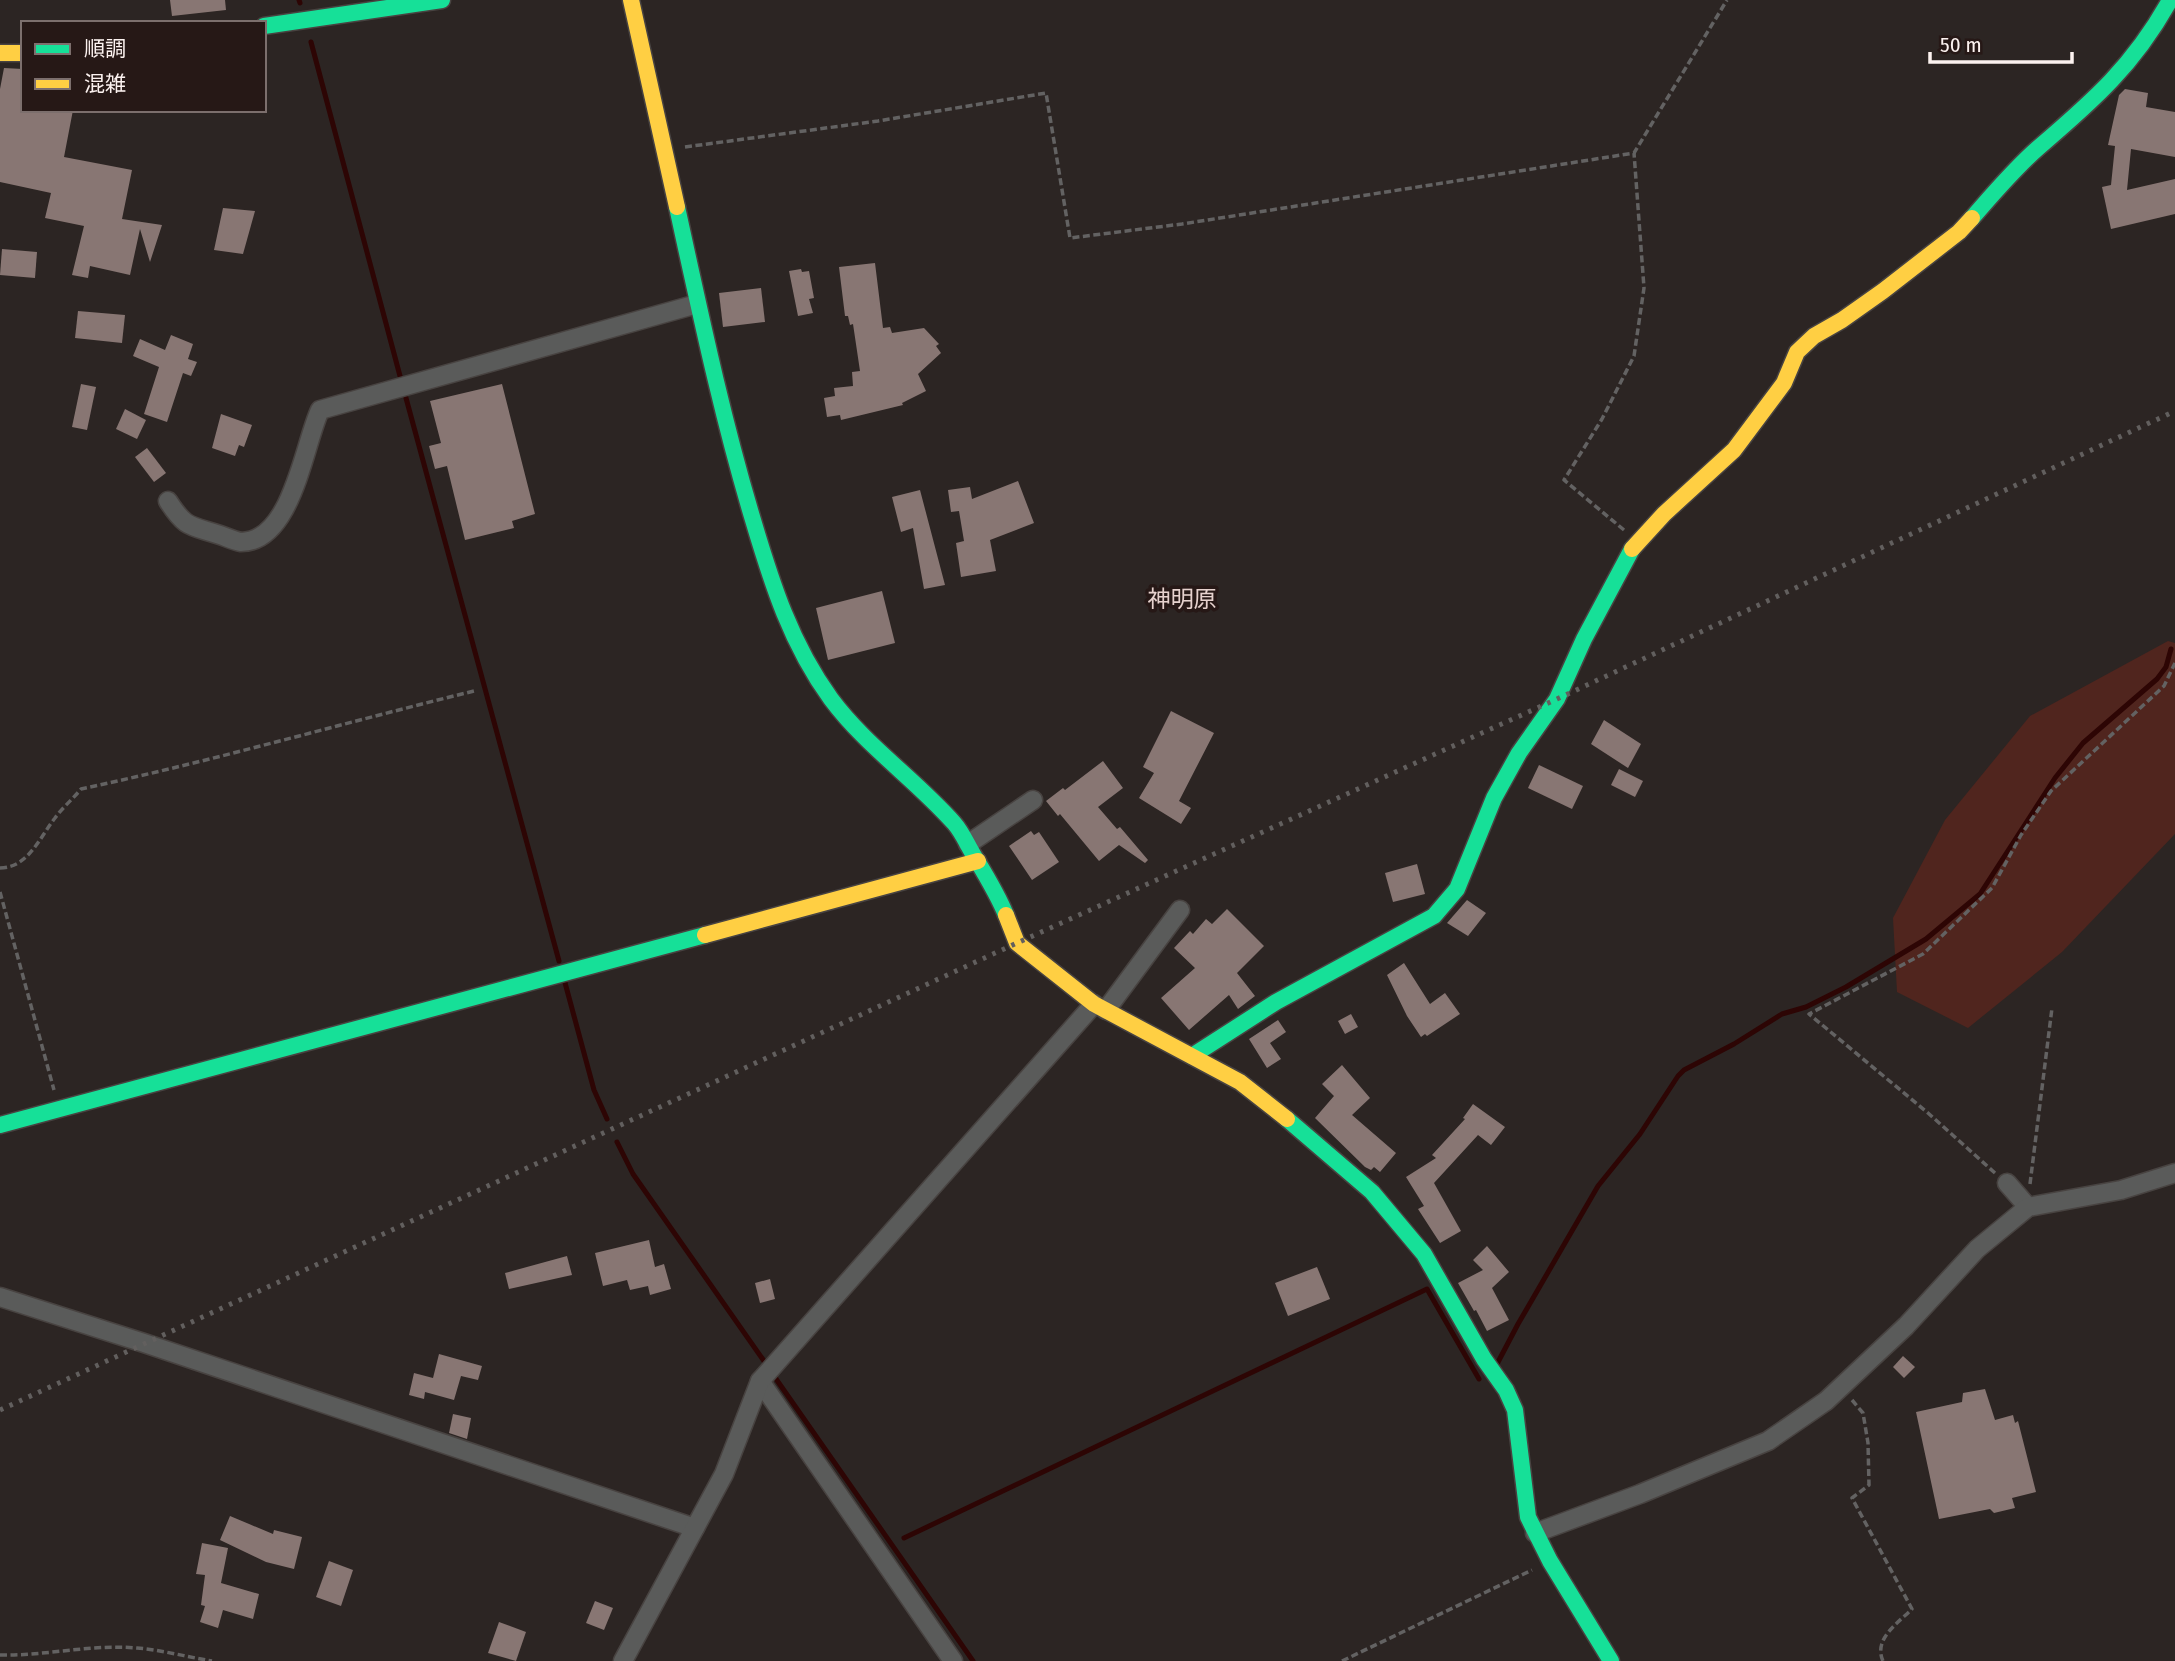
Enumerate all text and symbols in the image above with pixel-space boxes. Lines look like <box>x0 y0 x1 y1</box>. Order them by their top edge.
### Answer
legend <box>21 21 266 112</box>
scale bar <box>1930 21 2072 65</box>
text: 50 m <box>1940 32 1982 58</box>
text: 順調 <box>84 36 126 62</box>
text: 混雑 <box>84 71 126 97</box>
district label: 神明原 <box>1148 585 1217 613</box>

